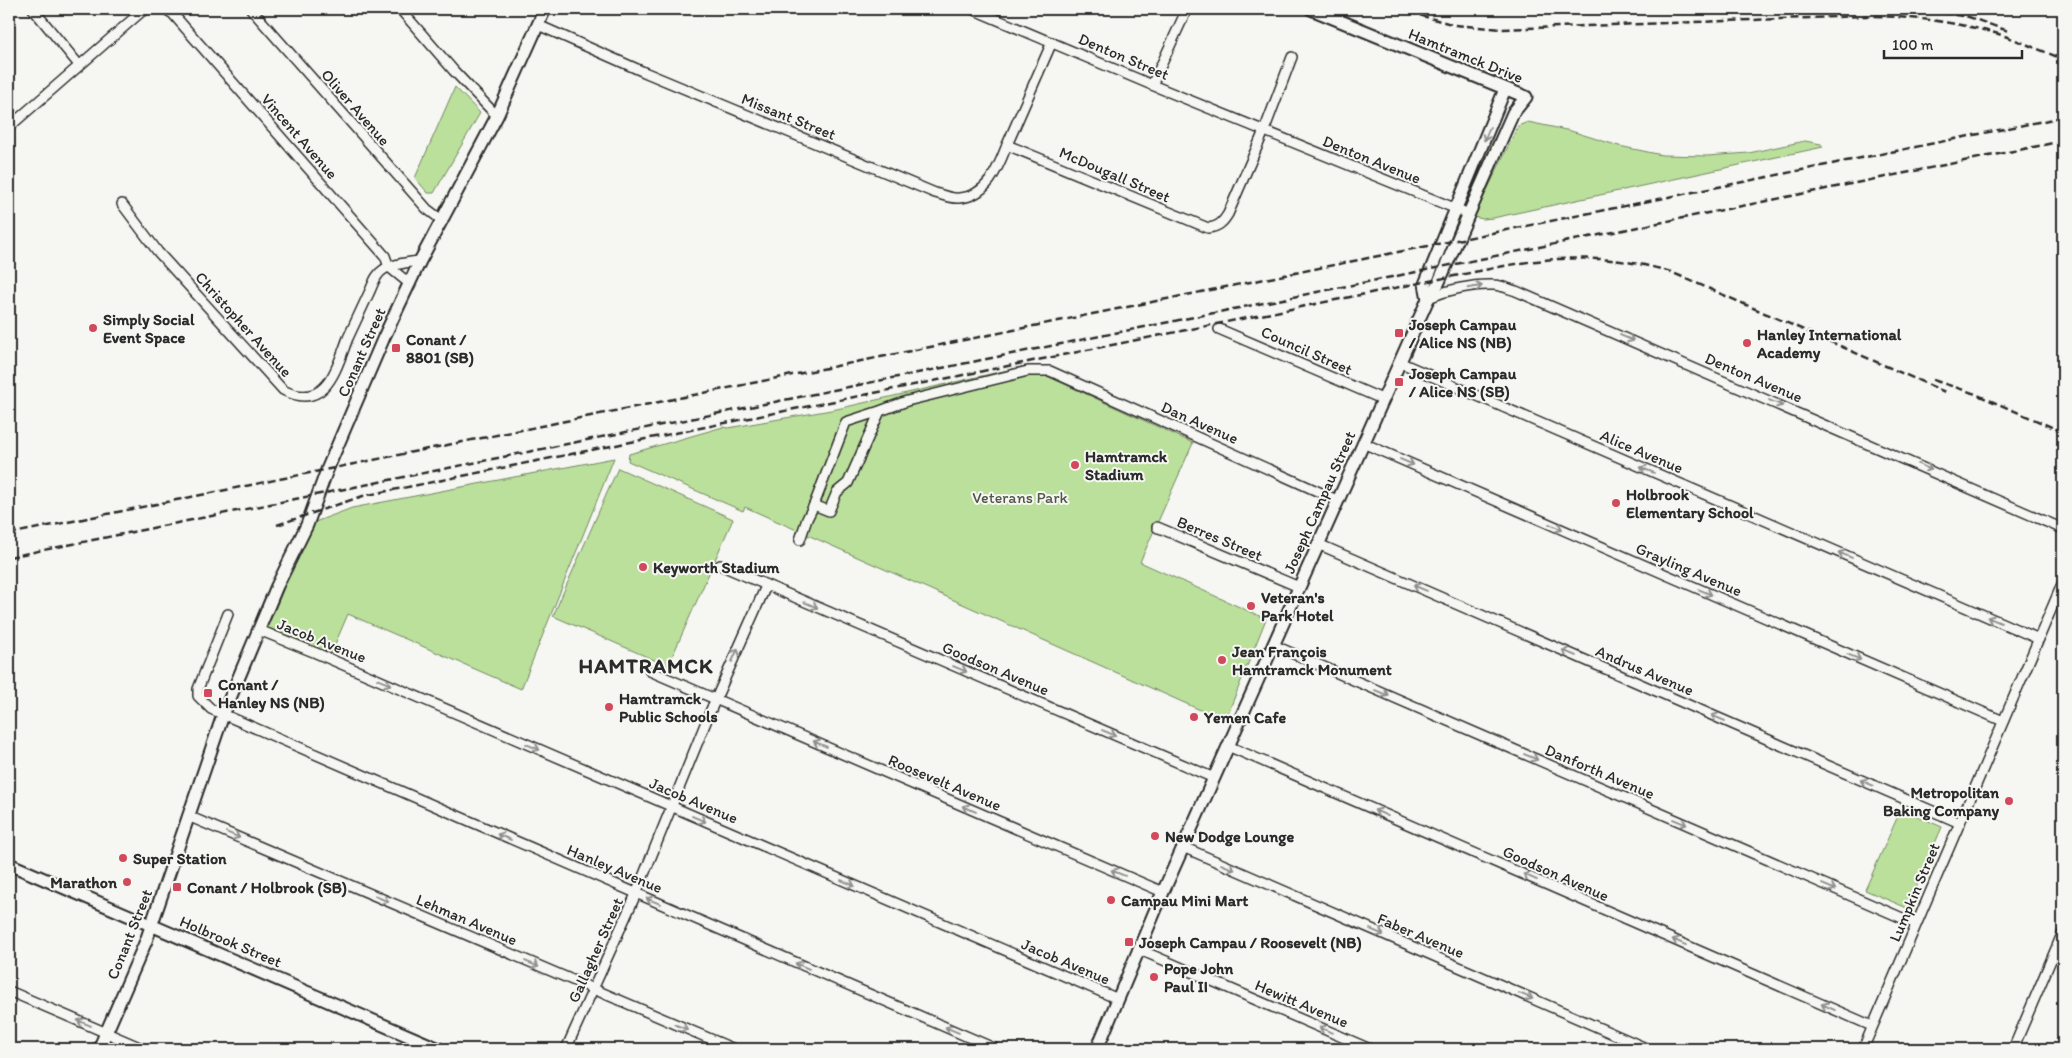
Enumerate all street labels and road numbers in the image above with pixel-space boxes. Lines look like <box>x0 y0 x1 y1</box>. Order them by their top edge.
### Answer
street label: Hamtramck Drive <box>1406 24 1526 87</box>
street label: Denton Street <box>1076 29 1172 84</box>
street label: Oliver Avenue <box>317 65 394 150</box>
street label: Missant Street <box>739 89 839 144</box>
street label: Vincent Avenue <box>257 90 342 183</box>
street label: Denton Avenue <box>1320 131 1424 188</box>
street label: McDougall Street <box>1056 143 1173 206</box>
street label: Christopher Avenue <box>191 268 296 381</box>
street label: Conant Street <box>333 305 390 400</box>
street label: Council Street <box>1258 322 1355 379</box>
street label: Denton Avenue <box>1702 348 1805 407</box>
street label: Dan Avenue <box>1158 397 1241 448</box>
street label: Alice Avenue <box>1597 425 1686 477</box>
street label: Joseph Campau Street <box>1280 428 1359 576</box>
street label: Berres Street <box>1174 512 1265 565</box>
street label: Grayling Avenue <box>1633 539 1745 600</box>
street label: Jacob Avenue <box>275 614 369 667</box>
street label: Goodson Avenue <box>940 637 1052 700</box>
street label: Andrus Avenue <box>1593 641 1697 700</box>
street label: Danforth Avenue <box>1542 740 1658 803</box>
street label: Roosevelt Avenue <box>886 750 1004 815</box>
street label: Jacob Avenue <box>647 773 741 828</box>
street label: Hanley Avenue <box>564 840 665 897</box>
street label: Lumpkin Street <box>1885 840 1944 945</box>
street label: Goodson Avenue <box>1500 842 1612 905</box>
street label: Conant Street <box>103 886 156 982</box>
street label: Lehman Avenue <box>413 890 520 949</box>
street label: Gallagher Street <box>564 895 627 1006</box>
street label: Faber Avenue <box>1375 909 1467 962</box>
street label: Holbrook Street <box>177 911 285 972</box>
street label: Jacob Avenue <box>1019 934 1113 989</box>
street label: Hewitt Avenue <box>1252 975 1351 1032</box>

